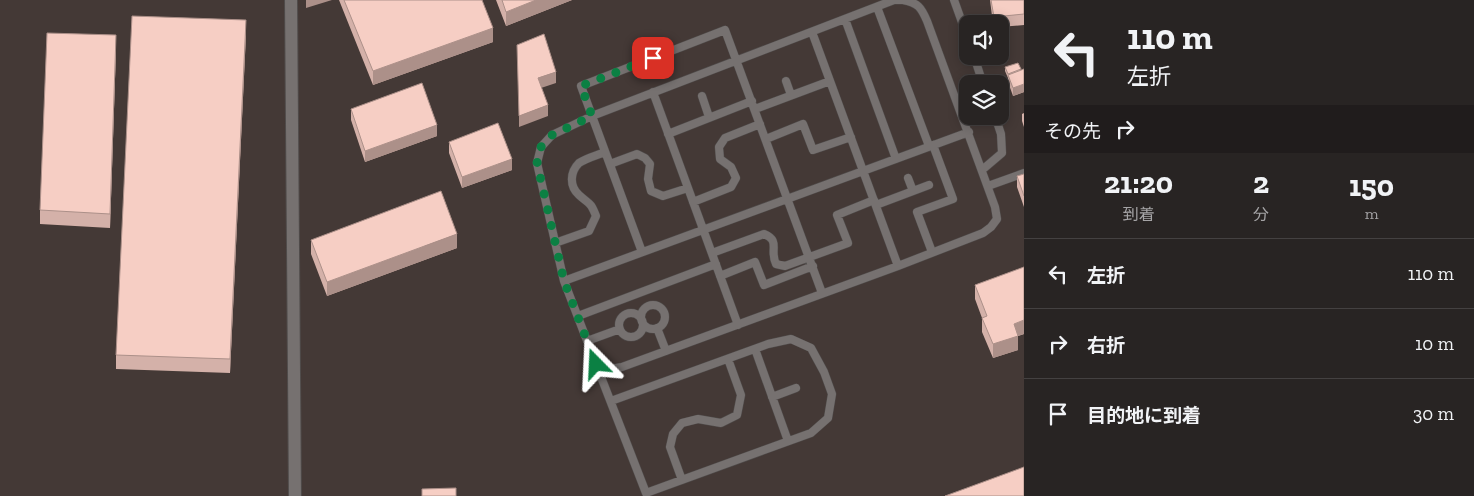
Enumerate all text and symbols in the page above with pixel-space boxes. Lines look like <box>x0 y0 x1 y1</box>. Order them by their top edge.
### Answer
map controls <box>959 15 1009 125</box>
button: sound <box>959 15 1009 65</box>
text: 110 m <box>1127 16 1213 58</box>
icon: left <box>1044 20 1109 85</box>
pin <box>632 37 674 79</box>
icon: arrive <box>639 44 667 72</box>
text: 左折 <box>1127 63 1171 90</box>
button: layers <box>959 75 1009 125</box>
icon: right <box>1111 115 1139 143</box>
text: その先 <box>1044 120 1101 143</box>
text: 21:20 <box>1104 165 1173 201</box>
text: 2 <box>1253 165 1269 201</box>
text: 150 <box>1349 168 1394 204</box>
text: m <box>1365 204 1378 223</box>
text: 到着 <box>1122 205 1154 224</box>
text: 分 <box>1253 205 1269 224</box>
icon: left <box>1044 260 1072 288</box>
text: 110 m <box>1408 262 1454 285</box>
text: 左折 <box>1087 264 1125 287</box>
icon: right <box>1044 330 1072 358</box>
text: 10 m <box>1415 332 1454 355</box>
text: 右折 <box>1087 334 1125 357</box>
position arrow <box>569 337 621 389</box>
icon: arrive <box>1044 400 1072 428</box>
text: 30 m <box>1413 402 1454 425</box>
text: 目的地に到着 <box>1087 404 1201 427</box>

